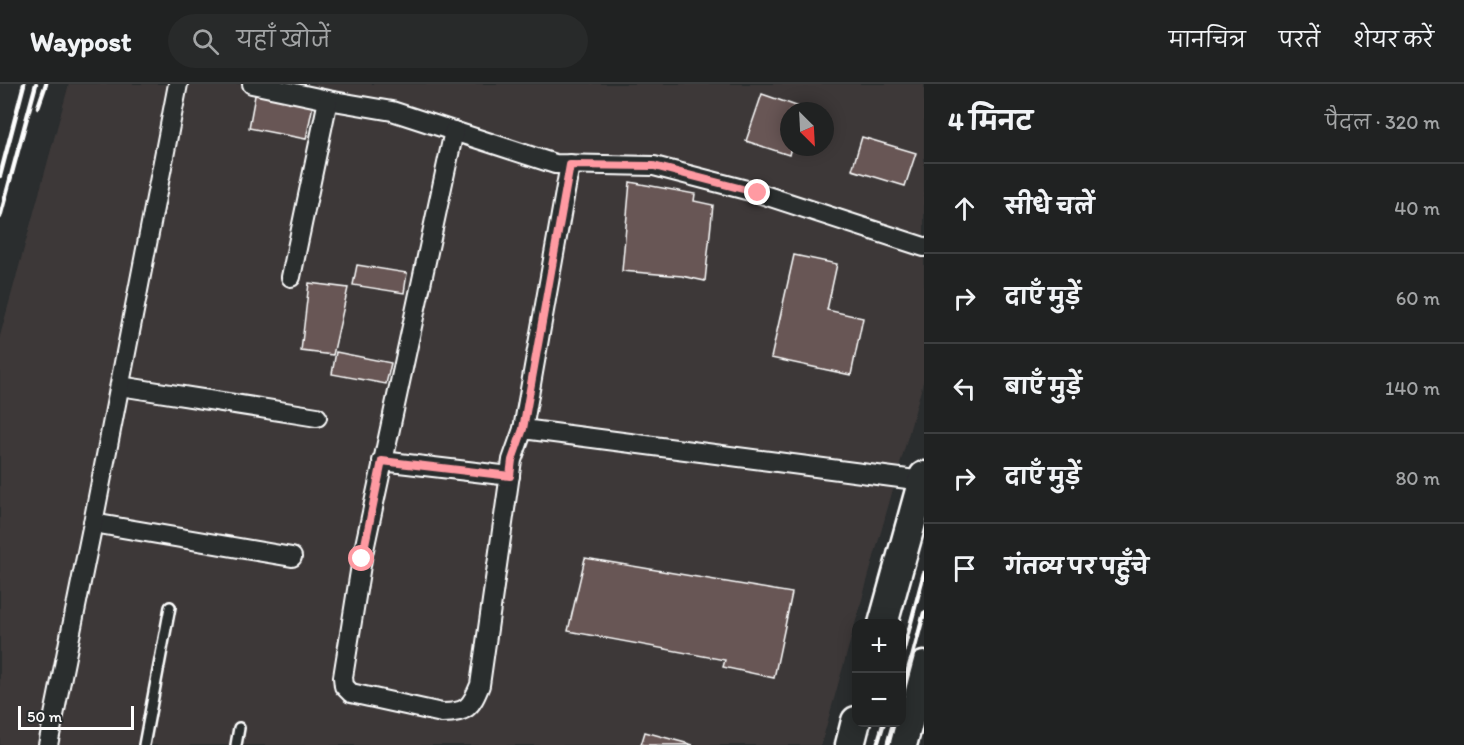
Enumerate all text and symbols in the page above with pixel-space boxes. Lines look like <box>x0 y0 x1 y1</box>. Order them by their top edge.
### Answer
search box <box>168 14 588 68</box>
text: Waypost <box>30 24 132 58</box>
icon: search <box>189 25 222 58</box>
text: यहाँ खोजें <box>237 26 330 53</box>
text: मानचित्र <box>1169 27 1246 52</box>
text: परतें <box>1279 27 1320 52</box>
text: शेयर करें <box>1353 27 1434 52</box>
north arrow <box>780 102 834 156</box>
text: 4 मिनट <box>948 105 1033 137</box>
text: पैदल · 320 m <box>1325 110 1440 134</box>
route end <box>744 179 770 205</box>
icon: ahead <box>948 192 981 225</box>
text: सीधे चलें <box>1005 193 1094 220</box>
text: 40 m <box>1394 196 1440 220</box>
icon: right <box>948 282 981 315</box>
text: दाएँ मुड़ें <box>1005 283 1081 310</box>
text: 60 m <box>1396 286 1440 310</box>
icon: left <box>948 372 981 405</box>
text: बाएँ मुड़ें <box>1005 373 1082 400</box>
text: 140 m <box>1385 376 1440 400</box>
icon: right <box>948 462 981 495</box>
text: दाएँ मुड़ें <box>1005 463 1081 490</box>
text: 80 m <box>1395 466 1440 490</box>
route start <box>348 545 374 571</box>
icon: arrive <box>948 552 981 585</box>
text: गंतव्य पर पहुँचे <box>1005 553 1149 580</box>
map controls <box>852 619 906 727</box>
button: + <box>852 619 906 673</box>
button: − <box>852 673 906 727</box>
scale bar <box>18 703 134 730</box>
text: 50 m <box>27 707 62 726</box>

